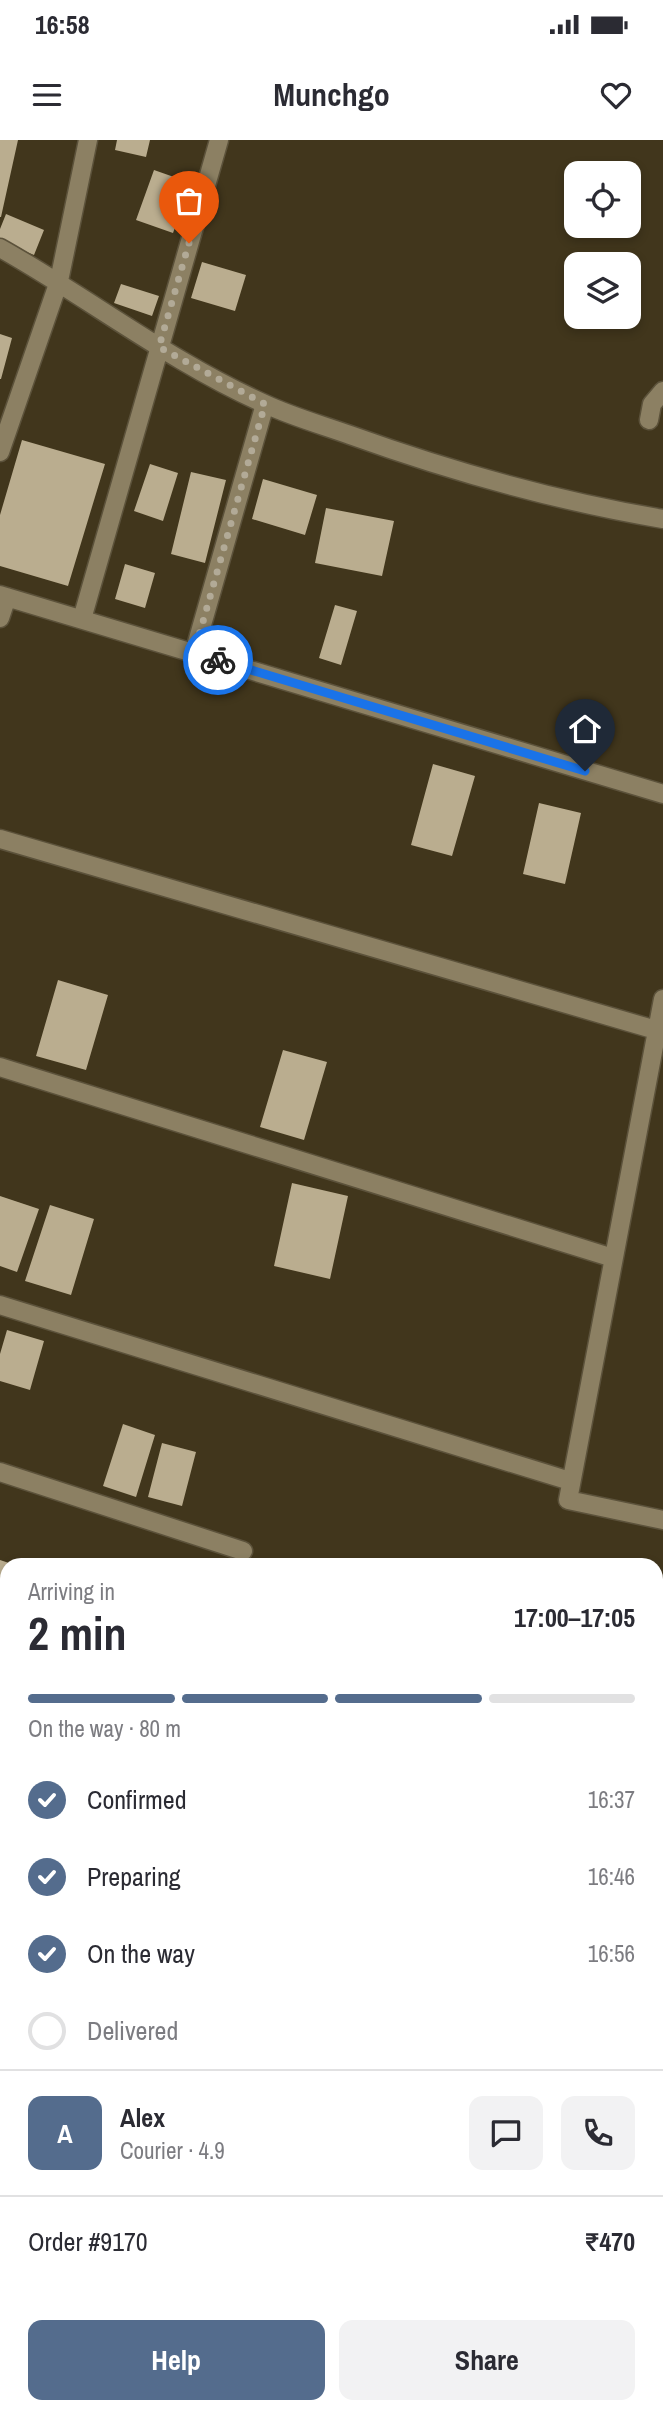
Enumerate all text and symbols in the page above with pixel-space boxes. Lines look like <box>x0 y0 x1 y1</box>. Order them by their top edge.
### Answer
text: 16:58 <box>35 7 90 42</box>
text: Munchgo <box>273 73 390 116</box>
icon: menu <box>28 76 66 114</box>
icon: heart <box>597 76 635 114</box>
map controls <box>564 161 641 329</box>
button: locate <box>564 161 641 238</box>
pin <box>159 171 219 243</box>
icon: bag <box>170 182 208 220</box>
button: layers <box>564 252 641 329</box>
courier <box>183 625 253 695</box>
icon: bike <box>199 641 237 679</box>
pin <box>555 699 615 771</box>
icon: home <box>566 710 604 748</box>
text: Arriving in <box>28 1576 115 1607</box>
text: 17:00–17:05 <box>514 1600 635 1635</box>
text: 2 min <box>28 1602 127 1664</box>
text: On the way · 80 m <box>28 1713 181 1744</box>
icon: check <box>28 1781 66 1819</box>
text: Confirmed <box>87 1782 187 1817</box>
text: 16:37 <box>588 1784 635 1815</box>
icon: check <box>28 1858 66 1896</box>
text: Preparing <box>87 1859 181 1894</box>
text: 16:46 <box>588 1861 635 1892</box>
icon: check <box>28 1935 66 1973</box>
text: On the way <box>87 1936 195 1971</box>
text: 16:56 <box>588 1938 635 1969</box>
text: Delivered <box>87 2013 178 2048</box>
button: chat <box>469 2096 543 2170</box>
button: phone <box>561 2096 635 2170</box>
text: Alex <box>120 2100 165 2135</box>
text: A <box>57 2116 73 2151</box>
text: Courier · 4.9 <box>120 2135 225 2166</box>
text: Order #9170 <box>28 2224 148 2259</box>
text: ₹470 <box>584 2224 635 2259</box>
button: Help <box>28 2320 325 2400</box>
button: Share <box>339 2320 635 2400</box>

